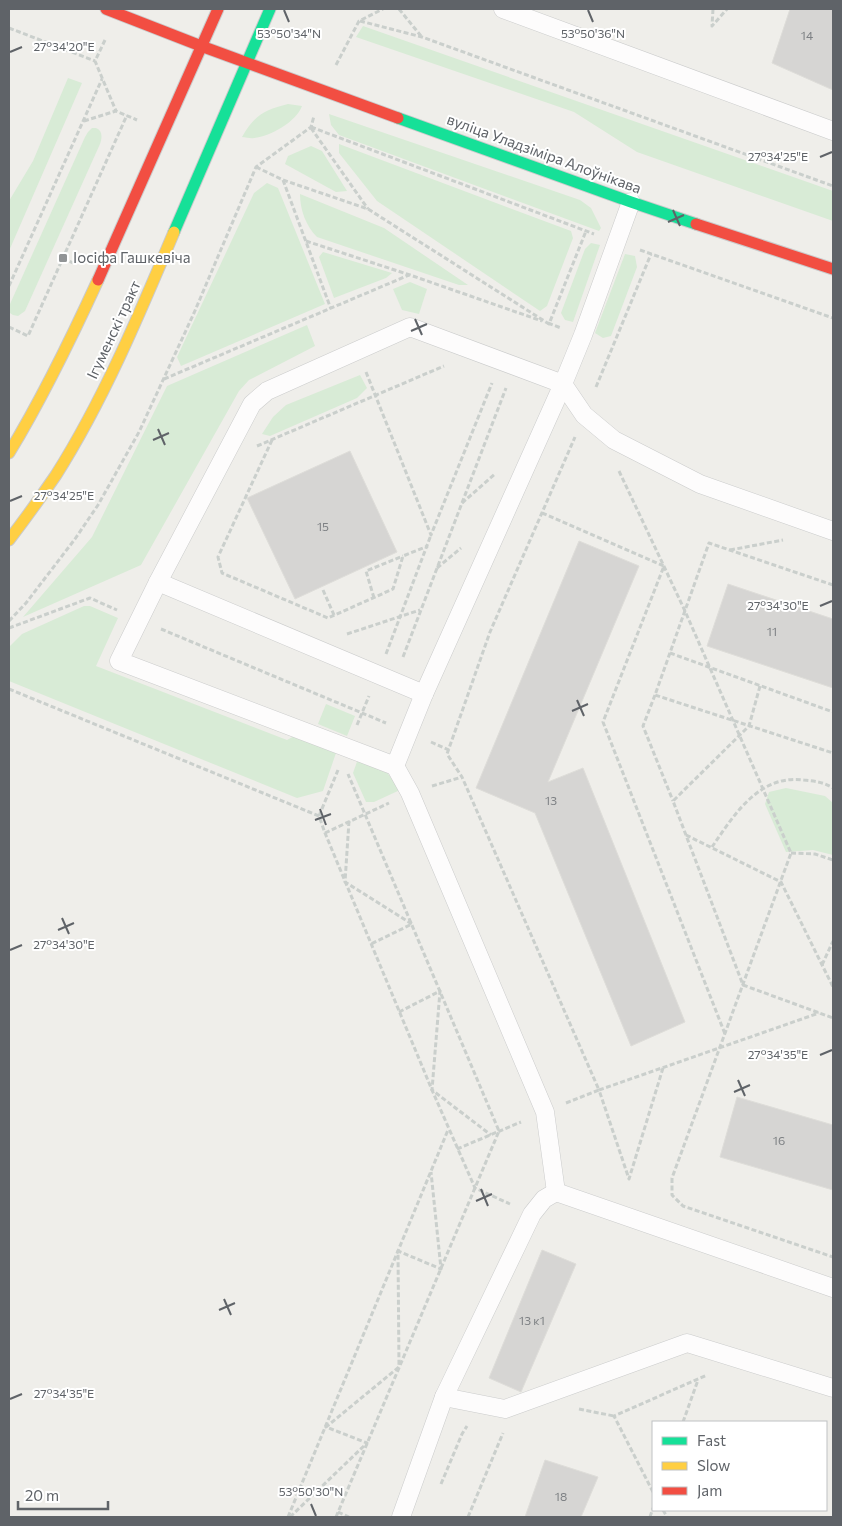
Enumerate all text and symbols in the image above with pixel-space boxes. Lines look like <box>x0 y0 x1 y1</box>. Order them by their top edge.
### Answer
text: 53°50'34"N <box>257 26 321 40</box>
text: 53°50'36"N <box>561 26 625 40</box>
house number: 14 <box>801 28 813 42</box>
text: 27°34'20"E <box>33 39 95 53</box>
street label: вуліца Уладзіміра Алоўнікава <box>445 109 644 197</box>
text: 27°34'25"E <box>748 149 808 163</box>
place label: Іосіфа Гашкевіча <box>73 248 190 266</box>
marker: Іосіфа Гашкевіча <box>57 252 69 264</box>
street label: Ігуменскі тракт <box>82 278 144 382</box>
text: 27°34'25"E <box>34 488 94 502</box>
house number: 15 <box>317 519 329 533</box>
text: 27°34'30"E <box>747 598 809 612</box>
house number: 11 <box>767 624 777 638</box>
house number: 13 <box>545 793 557 807</box>
text: 27°34'30"E <box>33 937 95 951</box>
text: 27°34'35"E <box>748 1047 808 1061</box>
house number: 16 <box>773 1133 785 1147</box>
house number: 13 к1 <box>519 1313 545 1327</box>
text: 27°34'35"E <box>34 1386 94 1400</box>
legend <box>652 1421 827 1511</box>
text: Fast <box>697 1431 726 1449</box>
text: Slow <box>697 1456 730 1474</box>
scale bar <box>18 1478 108 1510</box>
text: Jam <box>697 1481 722 1499</box>
text: 53°50'30"N <box>279 1484 343 1498</box>
text: 20 m <box>25 1486 59 1504</box>
house number: 18 <box>555 1489 567 1503</box>

